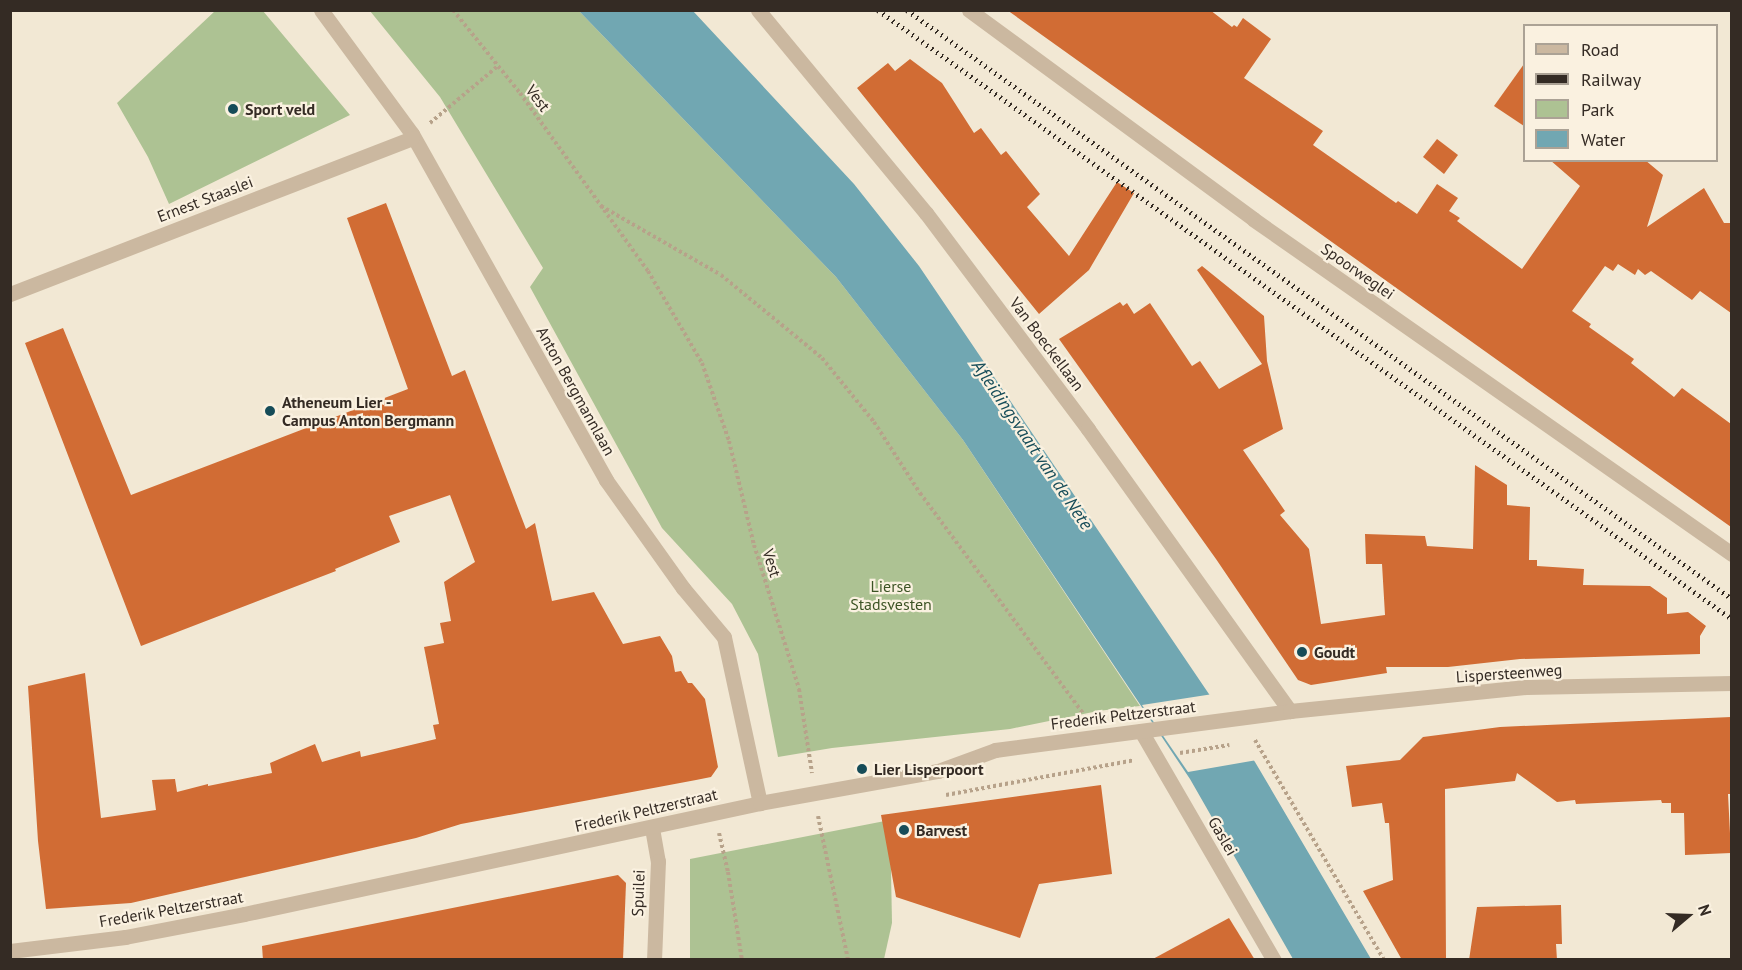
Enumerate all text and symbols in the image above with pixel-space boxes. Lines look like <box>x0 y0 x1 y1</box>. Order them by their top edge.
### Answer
legend <box>1523 24 1718 162</box>
text: Road <box>1581 38 1619 61</box>
text: Railway <box>1581 68 1641 91</box>
street label: Vest <box>522 81 554 115</box>
text: Park <box>1581 98 1614 121</box>
place label: Sport veld <box>245 99 315 119</box>
marker: Sport veld <box>226 102 240 116</box>
text: Water <box>1581 128 1625 151</box>
street label: Ernest Staaslei <box>154 172 256 226</box>
street label: Spoorweglei <box>1318 239 1398 303</box>
street label: Van Boeckellaan <box>1006 294 1088 394</box>
street label: Anton Bergmannlaan <box>533 323 619 459</box>
water label: Afleidingsvaart van de Nete <box>967 356 1097 534</box>
place label: Atheneum Lier - Campus Anton Bergmann <box>282 392 455 430</box>
marker: Atheneum Lier - Campus Anton Bergmann <box>263 404 277 418</box>
street label: Vest <box>759 547 785 579</box>
park label: Lierse Stadsvesten <box>850 576 932 614</box>
place label: Goudt <box>1314 642 1355 662</box>
marker: Goudt <box>1295 645 1309 659</box>
street label: Lispersteenweg <box>1455 660 1563 686</box>
street label: Frederik Peltzerstraat <box>1049 697 1197 733</box>
place label: Lier Lisperpoort <box>874 759 983 779</box>
marker: Lier Lisperpoort <box>855 762 869 776</box>
street label: Frederik Peltzerstraat <box>573 784 719 836</box>
street label: Gaslei <box>1204 813 1242 859</box>
place label: Barvest <box>916 820 967 840</box>
marker: Barvest <box>897 823 911 837</box>
street label: Spuilei <box>628 869 648 917</box>
north arrow <box>1658 886 1718 946</box>
street label: Frederik Peltzerstraat <box>97 887 245 931</box>
text: N <box>1694 902 1716 918</box>

